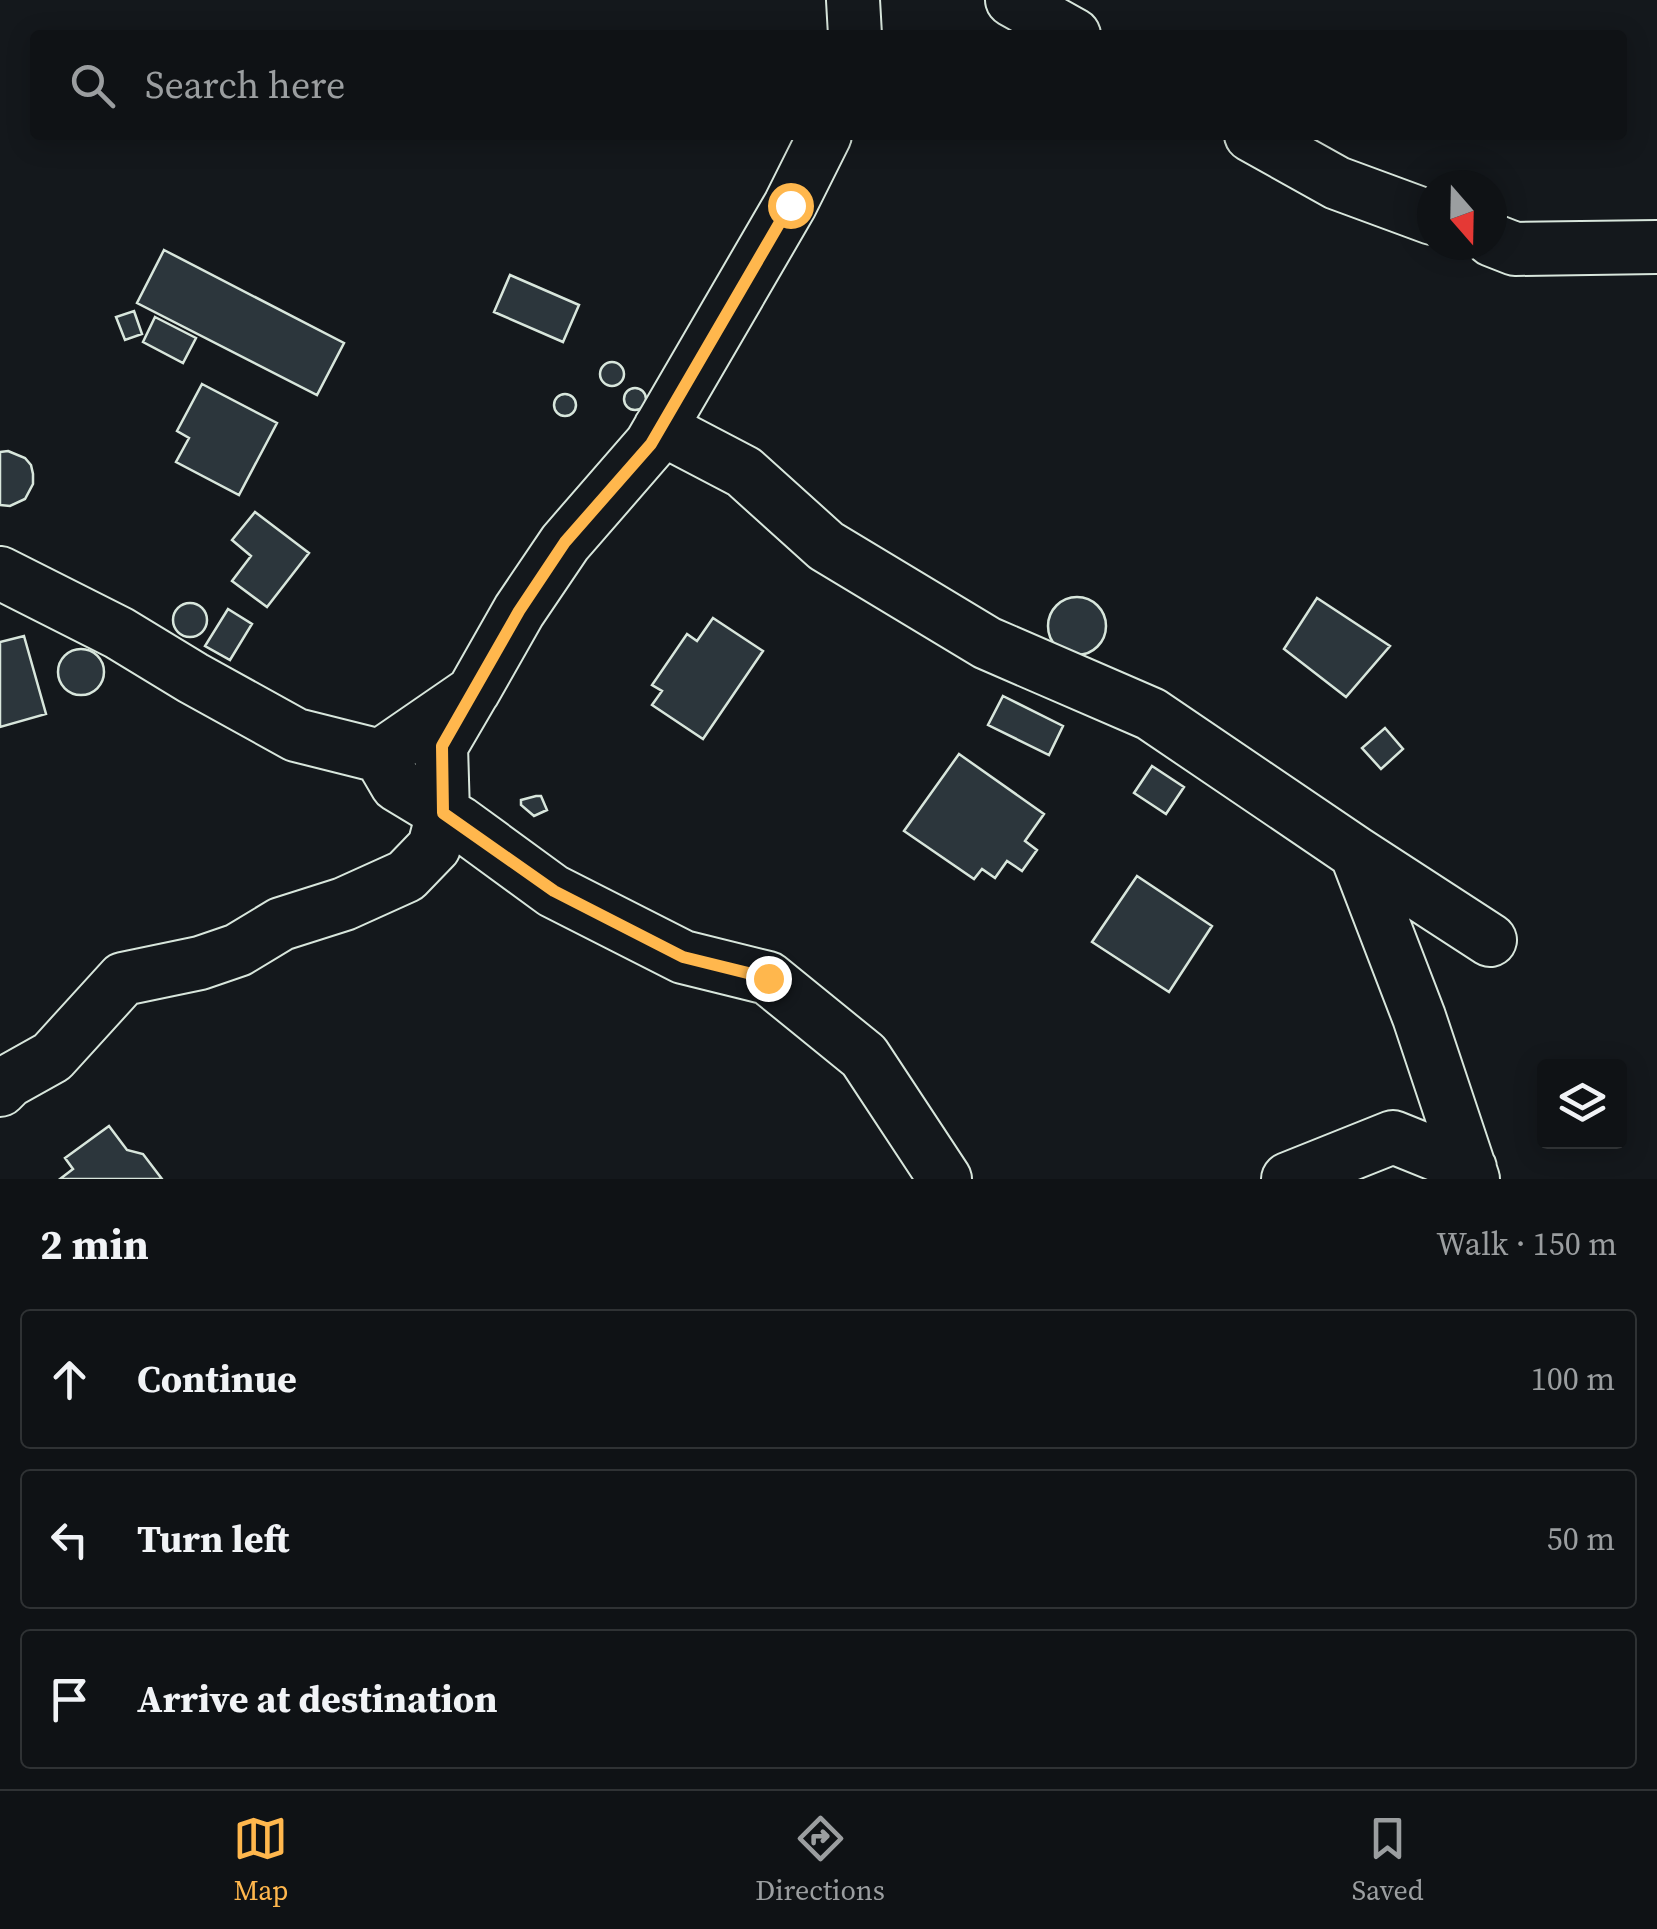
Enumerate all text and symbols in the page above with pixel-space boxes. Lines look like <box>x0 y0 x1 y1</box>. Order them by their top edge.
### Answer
search box <box>30 30 1627 140</box>
icon: search <box>65 58 120 113</box>
text: Search here <box>145 59 345 111</box>
north arrow <box>1417 170 1507 260</box>
route start <box>768 183 814 229</box>
route end <box>746 956 792 1002</box>
map controls <box>1537 1059 1627 1149</box>
button: layers <box>1537 1059 1627 1149</box>
text: 2 min <box>40 1215 149 1273</box>
text: Walk · 150 m <box>1436 1222 1617 1266</box>
icon: ahead <box>42 1352 97 1407</box>
text: Continue <box>137 1353 297 1405</box>
text: 100 m <box>1531 1357 1615 1401</box>
icon: left <box>42 1512 97 1567</box>
text: Turn left <box>137 1513 289 1565</box>
text: 50 m <box>1547 1517 1615 1561</box>
icon: arrive <box>42 1672 97 1727</box>
text: Arrive at destination <box>137 1673 498 1725</box>
tab: Map <box>233 1811 288 1909</box>
tab: Directions <box>755 1811 885 1909</box>
tab: Saved <box>1352 1811 1424 1909</box>

